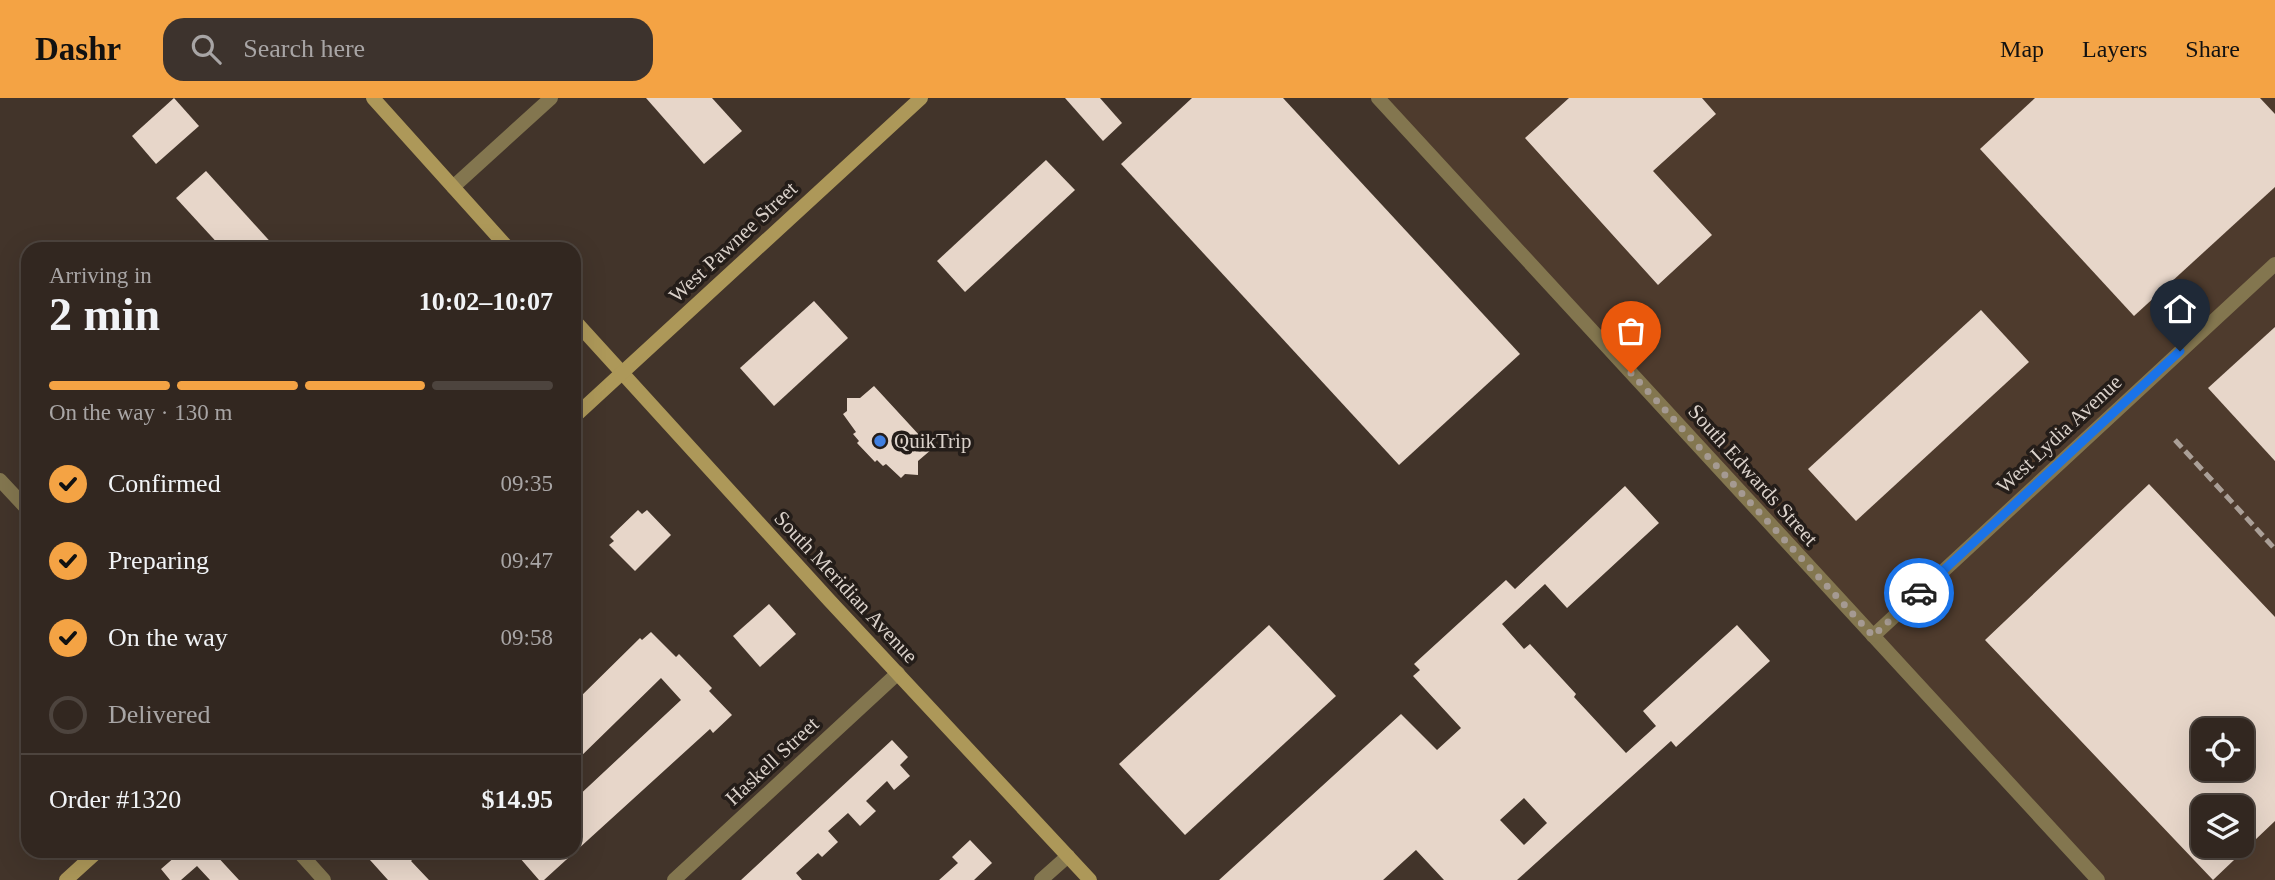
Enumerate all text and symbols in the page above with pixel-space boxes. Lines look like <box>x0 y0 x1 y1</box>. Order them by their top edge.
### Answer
search box <box>163 18 653 81</box>
icon: search <box>187 30 225 68</box>
text: Dashr <box>35 31 121 67</box>
text: Search here <box>243 34 365 63</box>
text: Map <box>2000 36 2044 62</box>
text: Layers <box>2082 36 2147 62</box>
text: Share <box>2185 36 2240 62</box>
street label: West Pawnee Street <box>664 176 802 307</box>
text: Arriving in <box>49 263 152 288</box>
pin <box>2150 279 2210 351</box>
text: 10:02–10:07 <box>419 287 553 316</box>
text: 2 min <box>49 289 160 340</box>
icon: home <box>2161 290 2199 328</box>
pin <box>1601 301 1661 373</box>
icon: bag <box>1612 312 1650 350</box>
street label: West Lydia Avenue <box>1991 370 2127 498</box>
street label: South Edwards Street <box>1683 399 1823 551</box>
text: On the way · 130 m <box>49 400 232 425</box>
place label: QuikTrip <box>894 429 971 453</box>
marker: QuikTrip <box>872 433 888 449</box>
icon: check <box>49 465 87 503</box>
text: Confirmed <box>108 469 221 498</box>
text: 09:35 <box>501 471 553 496</box>
street label: South Meridian Avenue <box>769 506 923 668</box>
icon: check <box>49 542 87 580</box>
text: Preparing <box>108 546 209 575</box>
text: 09:47 <box>501 548 553 573</box>
courier <box>1884 558 1954 628</box>
icon: car <box>1900 574 1938 612</box>
icon: check <box>49 619 87 657</box>
text: On the way <box>108 623 228 652</box>
text: 09:58 <box>501 625 553 650</box>
text: Delivered <box>108 700 211 729</box>
street label: Haskell Street <box>721 712 824 810</box>
map controls <box>2191 718 2254 858</box>
button: locate <box>2191 718 2254 781</box>
text: Order #1320 <box>49 785 181 814</box>
text: $14.95 <box>482 785 553 814</box>
button: layers <box>2191 795 2254 858</box>

